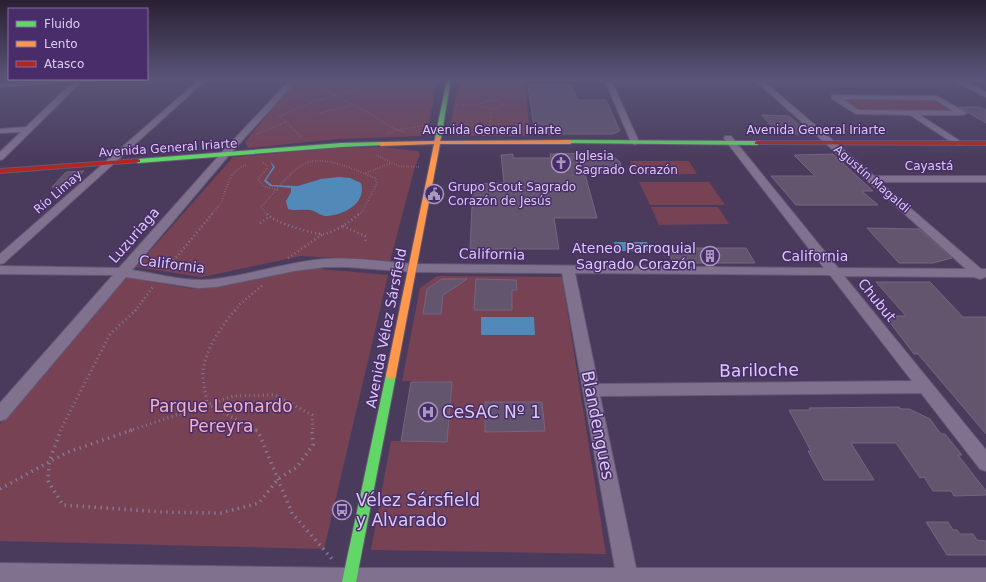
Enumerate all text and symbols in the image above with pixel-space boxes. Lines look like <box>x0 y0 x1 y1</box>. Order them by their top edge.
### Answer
legend <box>8 8 148 80</box>
text: Fluido <box>44 17 80 31</box>
text: Lento <box>44 37 78 51</box>
text: Atasco <box>44 57 84 71</box>
street label: Avenida General Iriarte <box>422 123 562 137</box>
street label: Avenida General Iriarte <box>746 123 886 137</box>
street label: Avenida General Iriarte <box>98 136 238 160</box>
street label: Agustín Magaldi <box>831 142 913 216</box>
place label: Iglesia Sagrado Corazón <box>575 149 678 177</box>
church icon: Iglesia Sagrado Corazón <box>550 152 572 174</box>
street label: Cayastá <box>905 159 953 173</box>
street label: Río Limay <box>31 167 85 217</box>
place label: Grupo Scout Sagrado Corazón de Jesús <box>448 180 576 208</box>
public building icon: Grupo Scout Sagrado Corazón de Jesús <box>423 183 445 205</box>
street label: Luzuriaga <box>106 204 162 266</box>
place label: Ateneo Parroquial Sagrado Corazón <box>572 240 696 272</box>
street label: California <box>459 245 525 263</box>
building icon: Ateneo Parroquial Sagrado Corazón <box>699 245 721 267</box>
street label: Avenida Vélez Sársfield <box>363 247 409 409</box>
street label: California <box>782 248 848 264</box>
street label: California <box>138 252 206 276</box>
street label: Chubut <box>855 275 900 325</box>
street label: Bariloche <box>719 359 799 381</box>
street label: Blandengues <box>578 369 618 481</box>
park label: Parque Leonardo Pereyra <box>149 396 293 436</box>
hospital icon: CeSAC Nº 1 <box>417 401 439 423</box>
place label: CeSAC Nº 1 <box>442 402 541 422</box>
place label: Vélez Sársfield y Alvarado <box>356 490 480 530</box>
bus stop icon: Vélez Sársfield y Alvarado <box>331 499 353 521</box>

